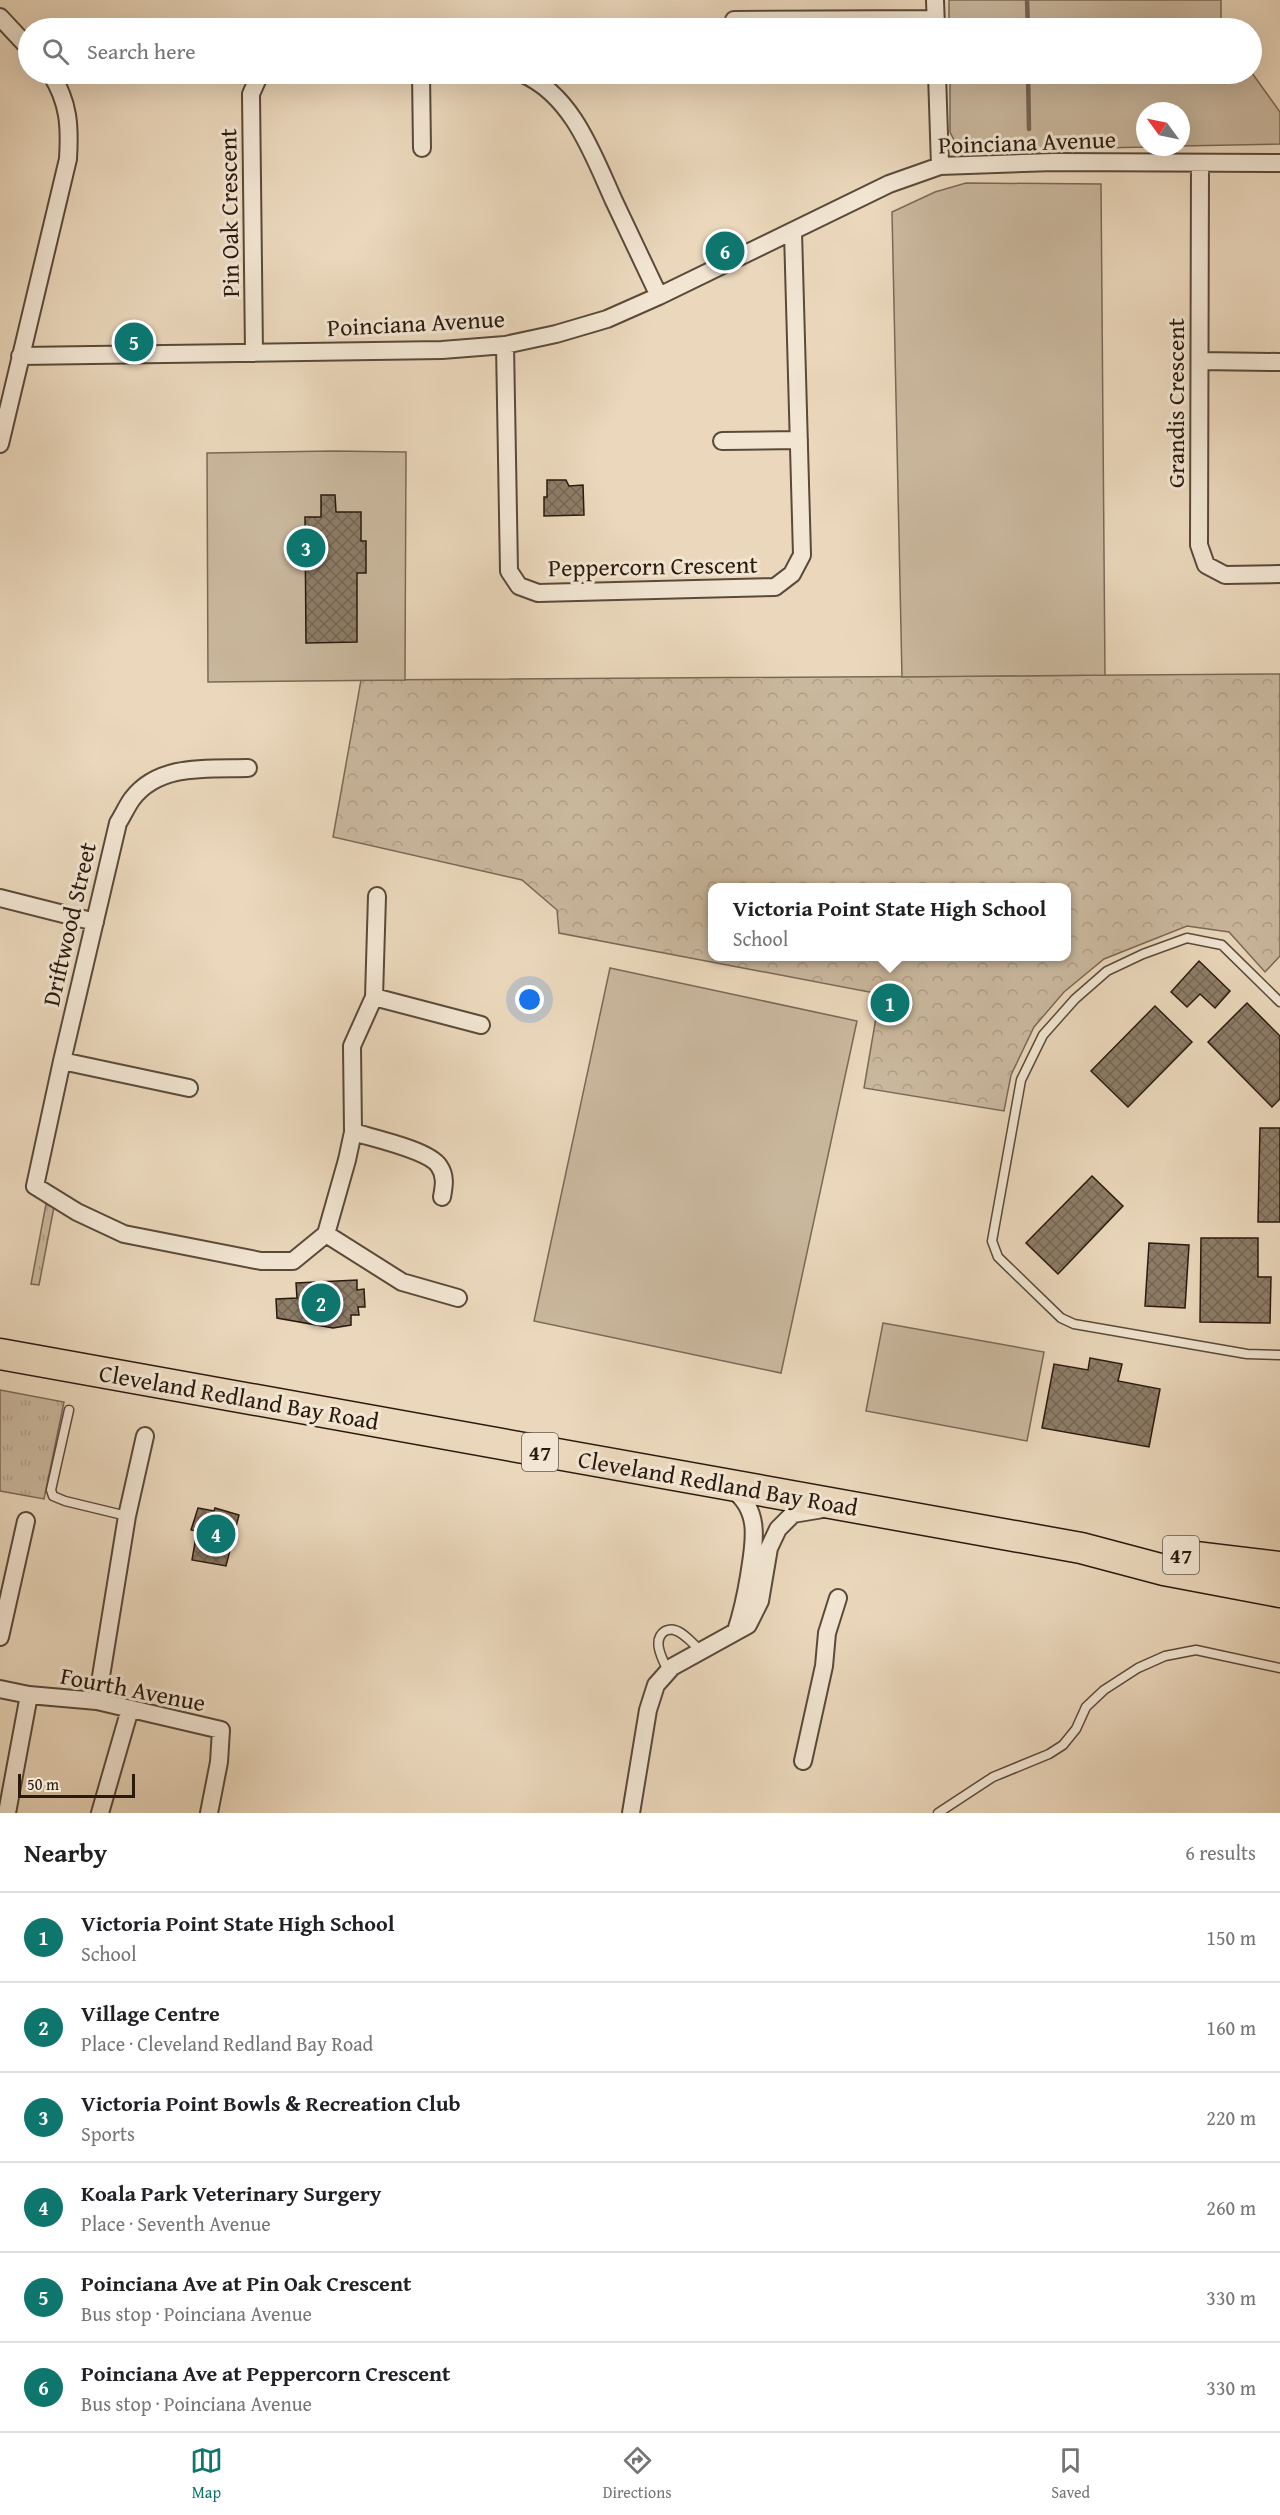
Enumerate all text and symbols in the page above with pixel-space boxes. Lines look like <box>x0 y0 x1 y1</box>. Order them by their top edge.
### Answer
search box <box>18 18 1262 84</box>
icon: search <box>39 35 72 68</box>
text: Search here <box>87 35 196 67</box>
north arrow <box>1136 102 1190 156</box>
street label: Poinciana Avenue <box>937 121 1117 163</box>
street label: Pin Oak Crescent <box>210 128 248 298</box>
pin: 6 <box>706 228 744 274</box>
street label: Poinciana Avenue <box>326 301 506 345</box>
street label: Grandis Crescent <box>1158 317 1193 488</box>
pin: 5 <box>114 320 154 364</box>
pin: 3 <box>286 526 326 570</box>
street label: Peppercorn Crescent <box>548 547 759 585</box>
street label: Driftwood Street <box>33 838 105 1009</box>
popup <box>708 883 1071 961</box>
text: Victoria Point State High School <box>733 892 1046 924</box>
text: School <box>733 924 788 953</box>
pin: 1 <box>870 980 910 1026</box>
your location <box>515 985 544 1014</box>
pin: 2 <box>302 1280 340 1326</box>
street label: Cleveland Redland Bay Road <box>96 1355 382 1439</box>
road number: 47 <box>522 1433 558 1471</box>
street label: Cleveland Redland Bay Road <box>575 1441 861 1525</box>
pin: 4 <box>196 1512 236 1556</box>
road number: 47 <box>1163 1536 1199 1574</box>
street label: Fourth Avenue <box>58 1658 208 1720</box>
scale bar <box>18 1771 135 1798</box>
text: 50 m <box>27 1772 59 1796</box>
text: Nearby <box>24 1833 107 1872</box>
text: 6 results <box>1185 1838 1256 1867</box>
text: Victoria Point State High School <box>81 1907 395 1939</box>
text: 1 <box>38 1923 49 1952</box>
text: 150 m <box>1206 1923 1256 1952</box>
text: School <box>81 1939 137 1968</box>
text: Village Centre <box>81 1997 220 2029</box>
text: 2 <box>38 2013 49 2042</box>
text: 160 m <box>1206 2013 1256 2042</box>
text: Place · Cleveland Redland Bay Road <box>81 2029 373 2058</box>
text: Victoria Point Bowls & Recreation Club <box>81 2087 461 2119</box>
text: 3 <box>38 2103 49 2132</box>
text: 220 m <box>1206 2103 1256 2132</box>
text: Sports <box>81 2119 135 2148</box>
text: Koala Park Veterinary Surgery <box>81 2177 381 2209</box>
text: 4 <box>38 2193 49 2222</box>
text: 260 m <box>1206 2193 1256 2222</box>
text: Place · Seventh Avenue <box>81 2209 271 2238</box>
text: Poinciana Ave at Pin Oak Crescent <box>81 2267 411 2299</box>
text: 5 <box>38 2283 49 2312</box>
text: 330 m <box>1206 2283 1256 2312</box>
text: Bus stop · Poinciana Avenue <box>81 2299 312 2328</box>
text: Poinciana Ave at Peppercorn Crescent <box>81 2357 450 2389</box>
text: 6 <box>38 2373 49 2402</box>
text: 330 m <box>1206 2373 1256 2402</box>
text: Bus stop · Poinciana Avenue <box>81 2389 312 2418</box>
tab: Map <box>190 2444 223 2504</box>
tab: Directions <box>603 2444 672 2504</box>
tab: Saved <box>1051 2444 1090 2504</box>

